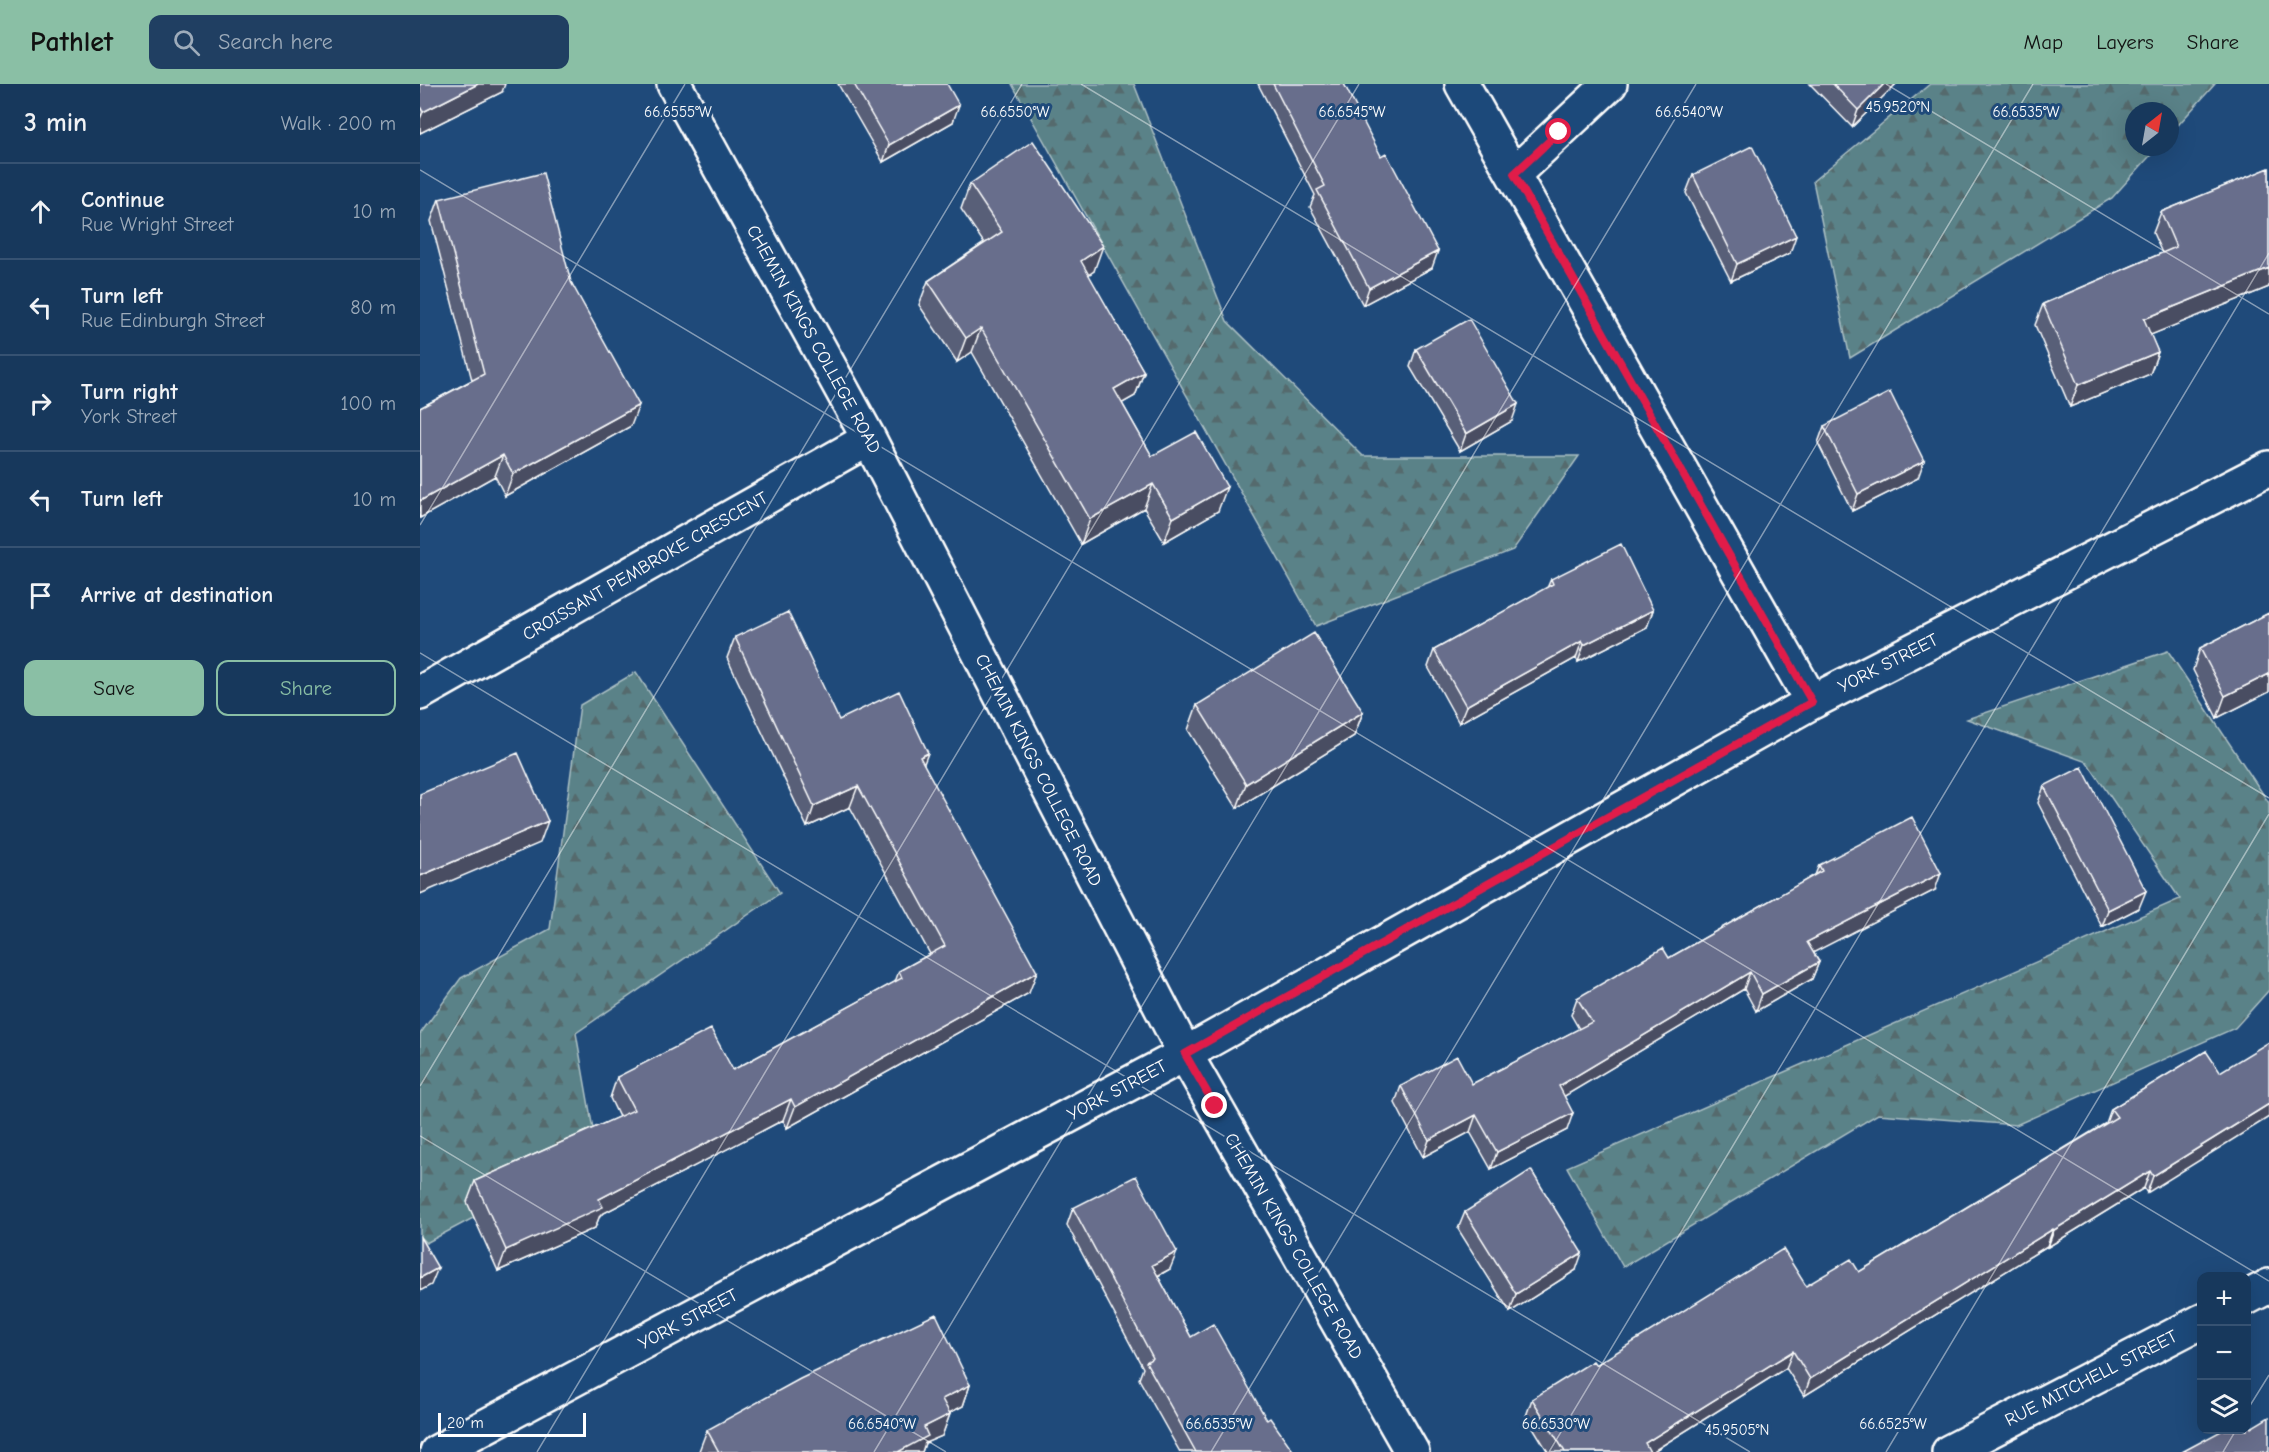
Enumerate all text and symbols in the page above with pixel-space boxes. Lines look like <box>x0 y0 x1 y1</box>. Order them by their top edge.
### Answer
search box <box>149 15 569 69</box>
text: Pathlet <box>30 26 113 58</box>
icon: search <box>170 26 203 59</box>
text: Search here <box>218 29 333 55</box>
text: Map <box>2024 30 2063 54</box>
text: Layers <box>2096 30 2154 54</box>
text: Share <box>2187 30 2239 54</box>
text: 45.9520°N <box>1866 98 1930 116</box>
north arrow <box>2125 102 2179 156</box>
text: 66.6555°W <box>644 103 712 121</box>
text: 66.6550°W <box>981 103 1049 121</box>
text: 66.6545°W <box>1319 103 1385 121</box>
text: 66.6540°W <box>1655 103 1723 121</box>
text: 66.6535°W <box>1992 103 2060 121</box>
text: 3 min <box>24 108 87 138</box>
text: Walk · 200 m <box>281 112 396 135</box>
route start <box>1545 118 1571 144</box>
text: Continue <box>81 187 164 213</box>
icon: ahead <box>24 195 57 228</box>
text: 10 m <box>353 200 396 223</box>
text: Rue Wright Street <box>81 213 233 236</box>
street label: CHEMIN KINGS COLLEGE ROAD <box>742 221 885 457</box>
text: Turn left <box>81 283 163 309</box>
icon: left <box>24 291 57 324</box>
text: 80 m <box>350 296 396 319</box>
text: Rue Edinburgh Street <box>81 309 264 332</box>
text: Turn right <box>81 379 178 405</box>
icon: right <box>24 387 57 420</box>
text: 100 m <box>341 392 396 415</box>
text: York Street <box>81 405 177 428</box>
icon: left <box>24 483 57 516</box>
text: Turn left <box>81 486 163 512</box>
street label: CROISSANT PEMBROKE CRESCENT <box>519 487 772 645</box>
text: 10 m <box>353 488 396 511</box>
icon: arrive <box>24 579 57 612</box>
text: Arrive at destination <box>81 582 273 608</box>
street label: YORK STREET <box>1835 629 1942 698</box>
street label: CHEMIN KINGS COLLEGE ROAD <box>971 651 1106 890</box>
button: Save <box>24 660 204 716</box>
button: Share <box>216 660 396 716</box>
street label: YORK STREET <box>1064 1055 1171 1125</box>
route end <box>1201 1092 1227 1118</box>
street label: CHEMIN KINGS COLLEGE ROAD <box>1220 1129 1367 1363</box>
map controls <box>2197 1272 2251 1434</box>
button: + <box>2197 1272 2251 1326</box>
street label: YORK STREET <box>635 1284 742 1354</box>
street label: RUE MITCHELL STREET <box>2002 1326 2181 1431</box>
button: − <box>2197 1326 2251 1380</box>
button: layers <box>2197 1380 2251 1434</box>
scale bar <box>438 1410 586 1438</box>
text: 20 m <box>447 1414 484 1432</box>
text: 66.6540°W <box>848 1415 916 1433</box>
text: 66.6535°W <box>1185 1415 1253 1433</box>
text: 66.6530°W <box>1522 1415 1590 1433</box>
text: 66.6525°W <box>1859 1415 1927 1433</box>
text: 45.9505°N <box>1705 1421 1769 1439</box>

